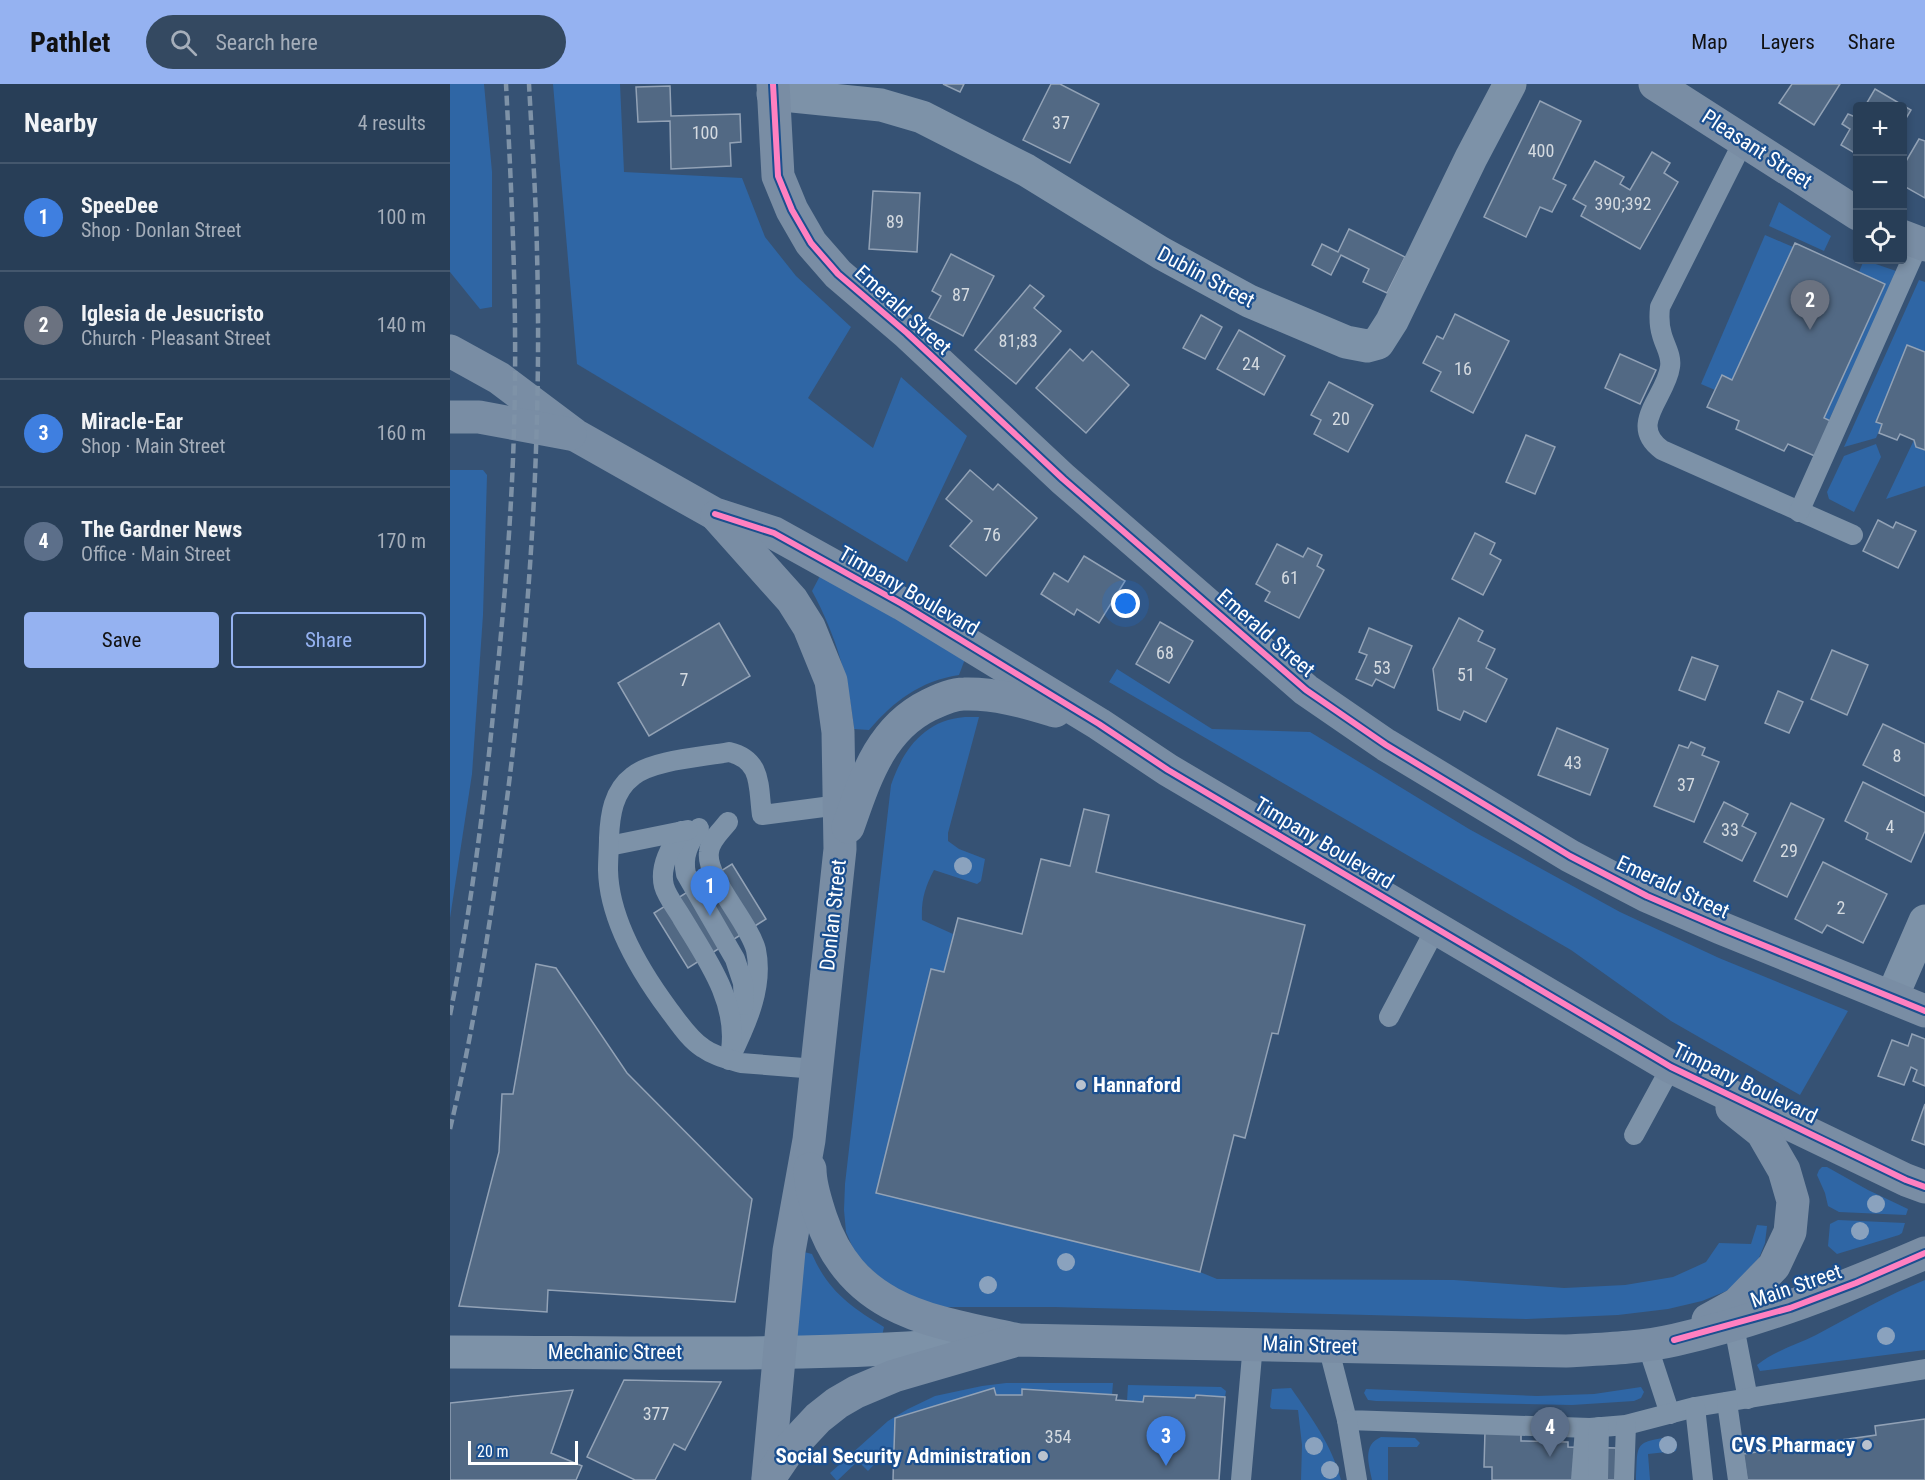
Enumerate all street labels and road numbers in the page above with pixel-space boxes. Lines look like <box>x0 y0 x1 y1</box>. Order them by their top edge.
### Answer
street label: Pleasant Street <box>1697 105 1817 193</box>
street label: Dublin Street <box>1153 241 1259 313</box>
street label: Emerald Street <box>850 260 956 360</box>
street label: Timpany Boulevard <box>835 541 983 641</box>
street label: Emerald Street <box>1212 584 1320 682</box>
street label: Timpany Boulevard <box>1250 792 1398 894</box>
street label: Emerald Street <box>1613 850 1733 924</box>
street label: Donlan Street <box>815 858 851 972</box>
street label: Timpany Boulevard <box>1669 1038 1821 1128</box>
street label: Main Street <box>1747 1259 1845 1313</box>
street label: Main Street <box>1262 1331 1358 1359</box>
street label: Mechanic Street <box>548 1340 682 1364</box>

